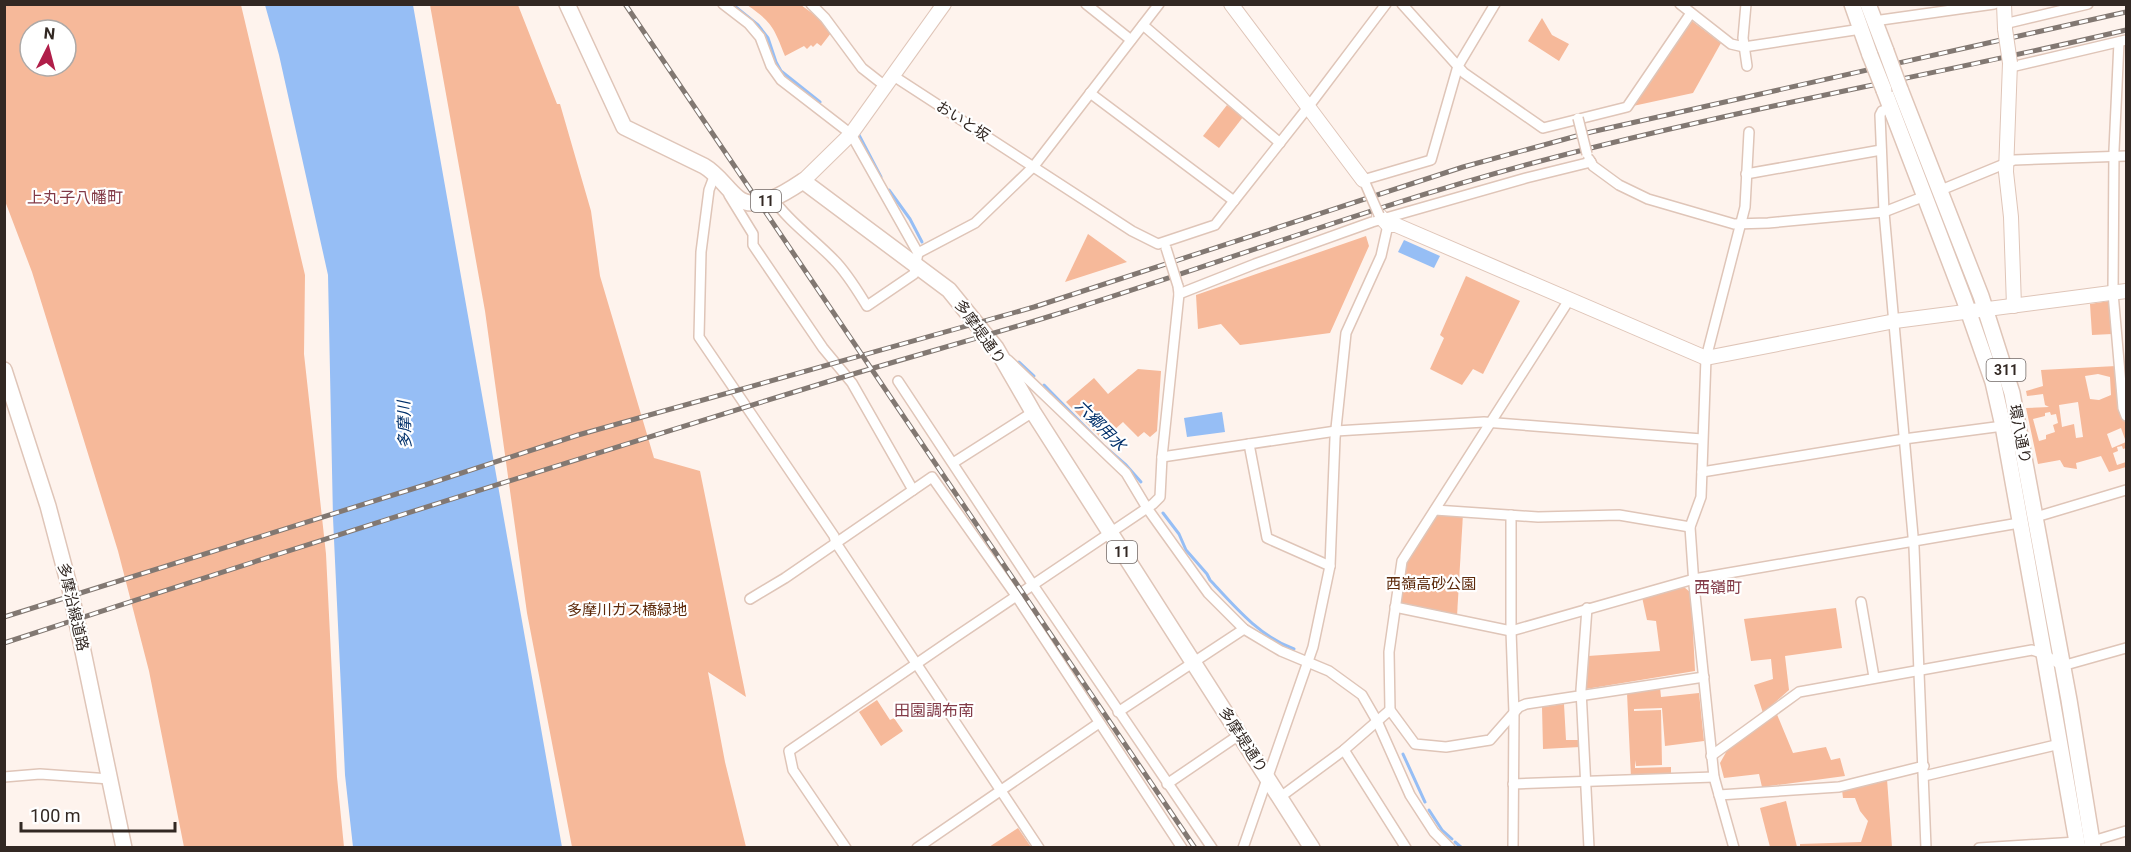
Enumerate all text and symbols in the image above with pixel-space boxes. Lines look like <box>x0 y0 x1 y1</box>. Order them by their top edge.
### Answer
north arrow <box>18 18 78 78</box>
text: N <box>43 24 56 44</box>
street label: おいと坂 <box>933 97 993 145</box>
district label: 上丸子八幡町 <box>27 188 123 207</box>
road number: 11 <box>751 190 781 212</box>
street label: 多摩堤通り <box>951 296 1009 368</box>
road number: 311 <box>1986 359 2026 381</box>
water label: 六郷用水 <box>1071 396 1131 456</box>
water label: 多摩川 <box>394 399 415 449</box>
street label: 環八通り <box>2005 403 2035 465</box>
road number: 11 <box>1107 541 1137 563</box>
street label: 多摩沿線道路 <box>54 561 92 653</box>
park label: 西嶺高砂公園 <box>1386 575 1476 593</box>
district label: 西嶺町 <box>1694 578 1742 597</box>
park label: 多摩川ガス橋緑地 <box>567 601 687 619</box>
district label: 田園調布南 <box>894 701 974 720</box>
street label: 多摩堤通り <box>1215 704 1271 776</box>
scale bar <box>21 795 176 833</box>
text: 100 m <box>30 805 81 826</box>

